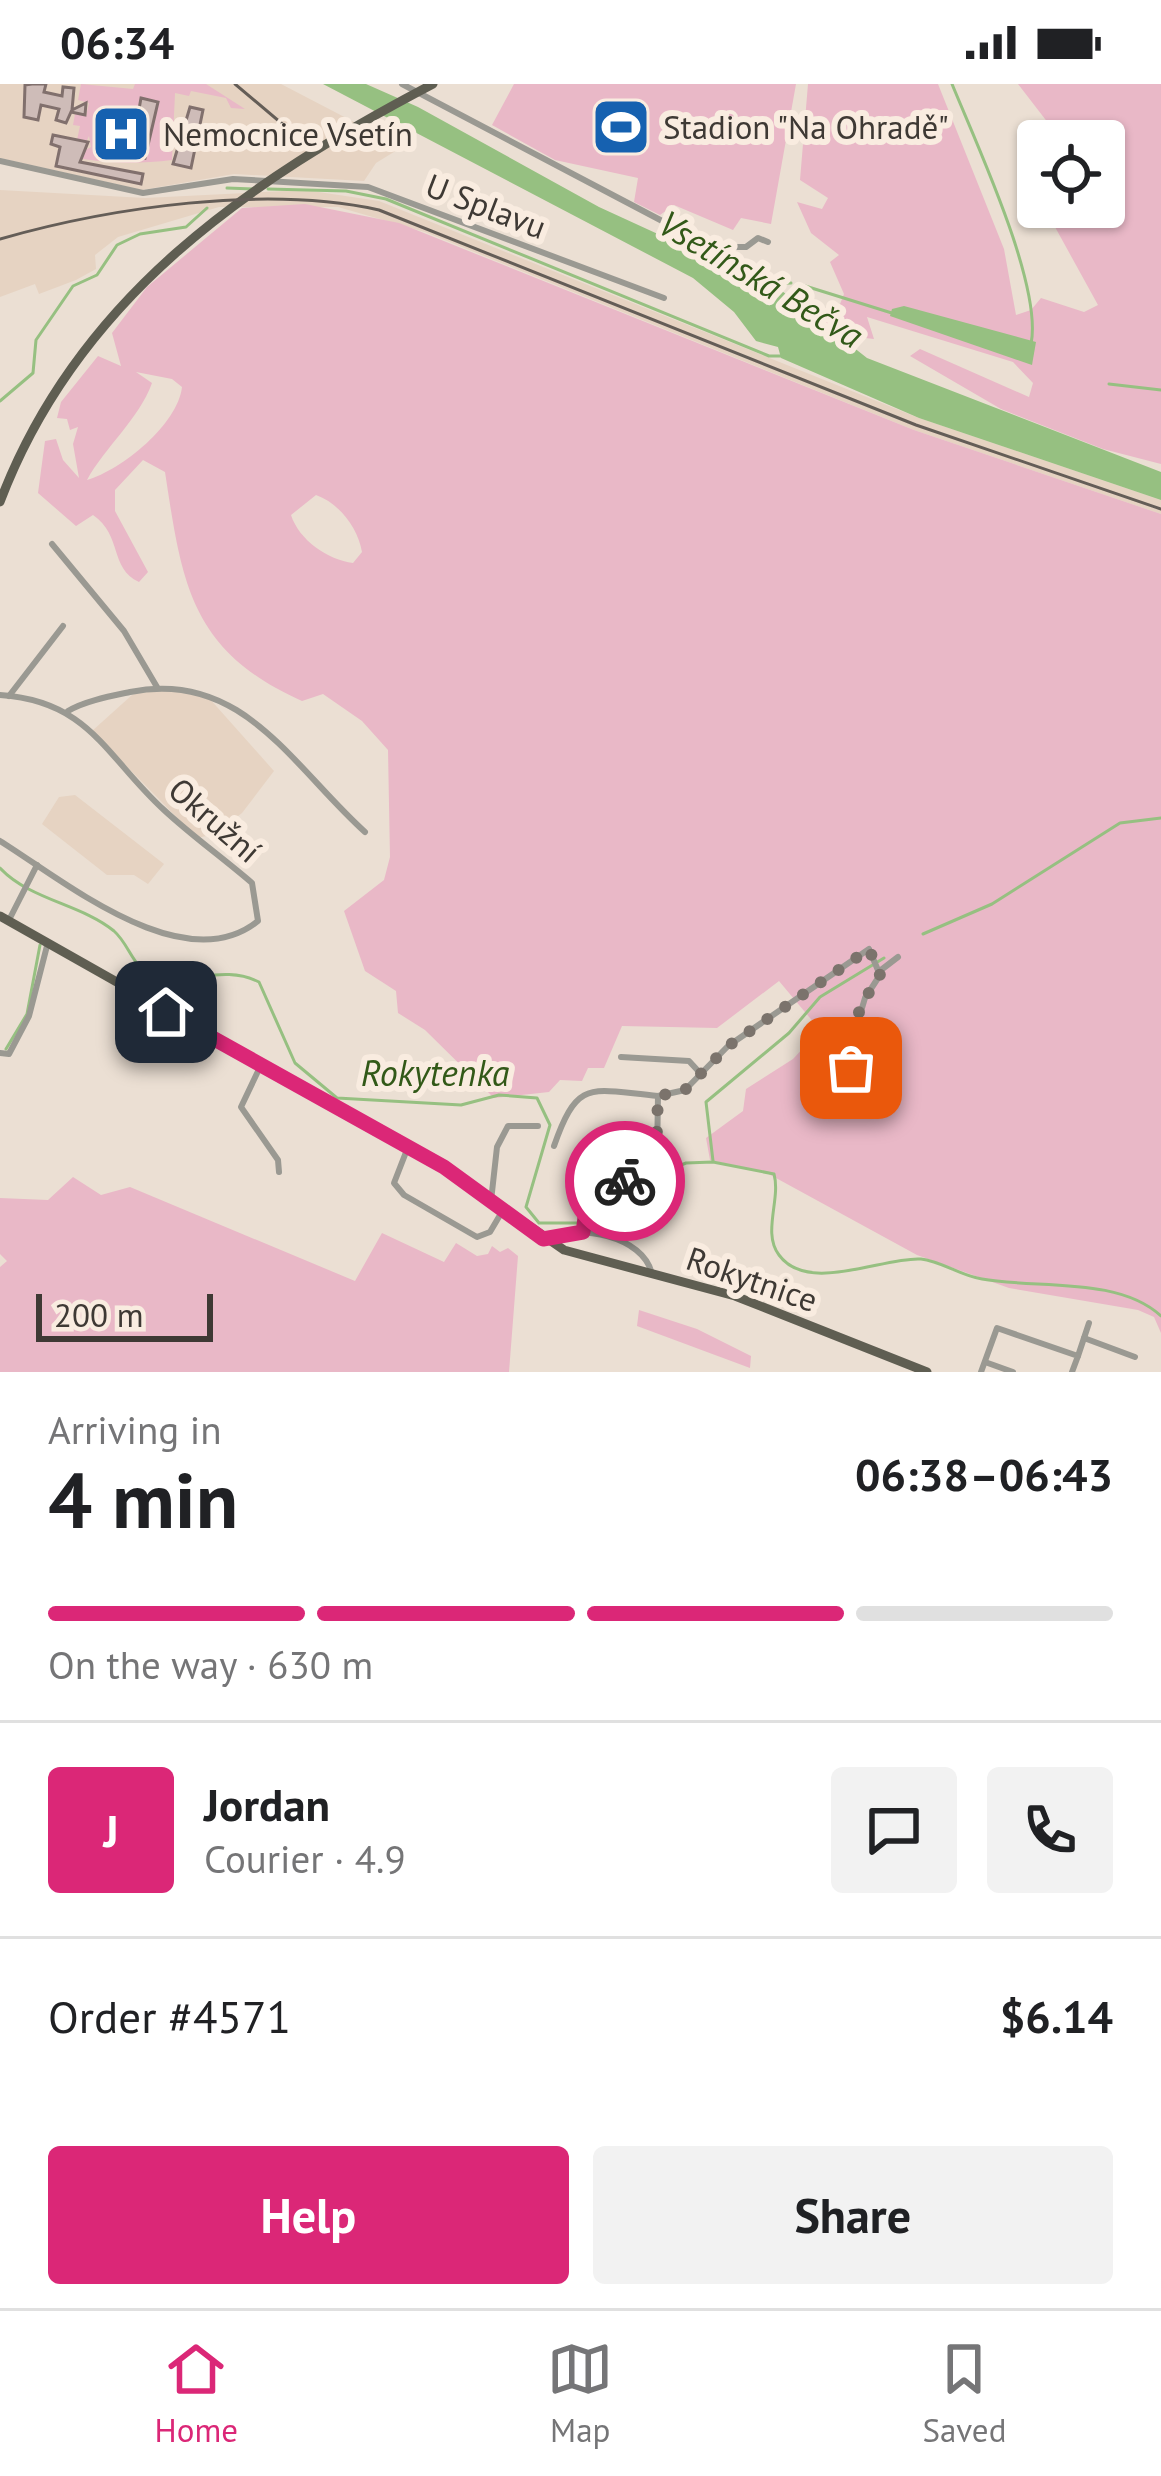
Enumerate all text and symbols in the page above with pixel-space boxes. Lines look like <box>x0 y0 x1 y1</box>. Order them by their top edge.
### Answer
text: 06:34 <box>60 13 174 71</box>
sports icon: Stadion "Na Ohradě" <box>590 96 652 158</box>
hospital icon: Nemocnice Vsetín <box>90 103 152 165</box>
place label: Stadion "Na Ohradě" <box>663 105 949 148</box>
place label: Nemocnice Vsetín <box>163 112 413 155</box>
map controls <box>1017 120 1125 228</box>
button: locate <box>1017 120 1125 228</box>
street label: U Splavu <box>420 163 552 248</box>
water label: Vsetínská Bečva <box>650 199 872 358</box>
street label: Okružní <box>160 768 271 872</box>
pin <box>115 961 217 1063</box>
icon: home <box>133 979 199 1045</box>
pin <box>800 1017 902 1119</box>
icon: bag <box>818 1035 884 1101</box>
water label: Rokytenka <box>361 1049 510 1096</box>
courier <box>565 1121 685 1241</box>
icon: bike <box>592 1148 658 1214</box>
street label: Rokytnice <box>681 1236 823 1321</box>
scale bar <box>36 1288 213 1341</box>
text: 200 m <box>54 1293 144 1336</box>
text: Arriving in <box>48 1404 222 1455</box>
text: 06:38–06:43 <box>855 1445 1113 1503</box>
text: 4 min <box>48 1449 238 1550</box>
text: On the way · 630 m <box>48 1639 373 1690</box>
button: chat <box>831 1767 957 1893</box>
button: phone <box>987 1767 1113 1893</box>
text: Jordan <box>204 1775 330 1833</box>
text: J <box>103 1801 119 1859</box>
text: Courier · 4.9 <box>204 1833 406 1884</box>
text: Order #4571 <box>48 1987 291 2045</box>
text: $6.14 <box>1000 1987 1113 2045</box>
button: Help <box>48 2146 569 2284</box>
button: Share <box>593 2146 1113 2284</box>
tab: Home <box>155 2336 238 2451</box>
tab: Map <box>547 2336 613 2451</box>
tab: Saved <box>922 2336 1006 2451</box>

